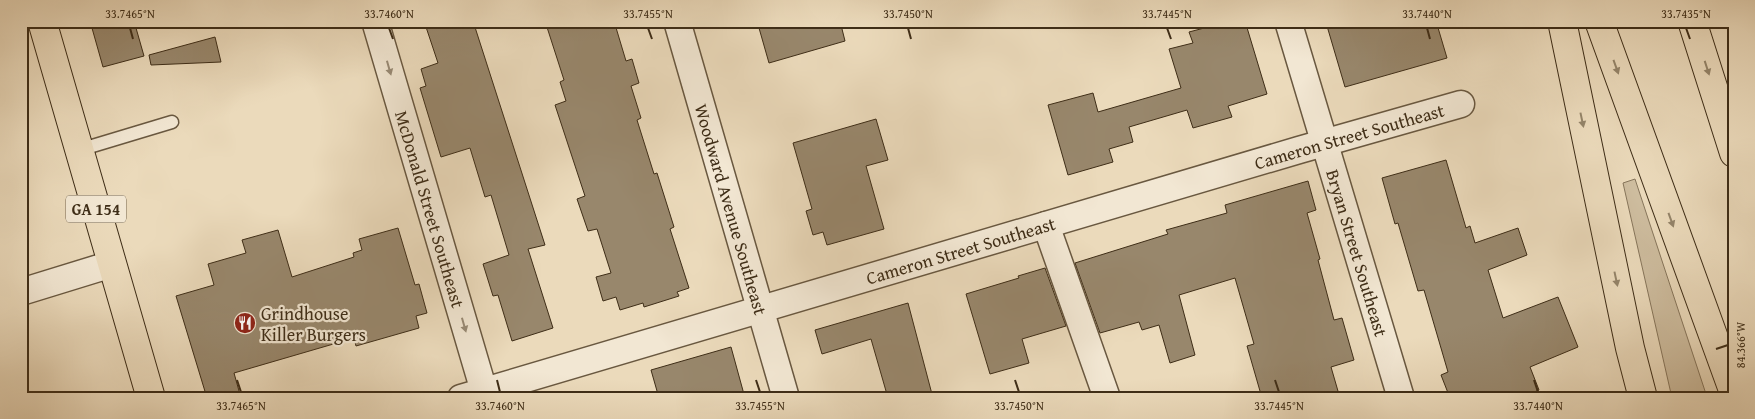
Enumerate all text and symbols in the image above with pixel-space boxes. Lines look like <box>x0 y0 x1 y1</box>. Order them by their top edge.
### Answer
text: 33.7465°N <box>105 5 155 22</box>
text: 33.7460°N <box>364 5 414 22</box>
text: 33.7455°N <box>623 5 673 22</box>
text: 33.7450°N <box>883 5 933 22</box>
text: 33.7445°N <box>1142 5 1192 22</box>
text: 33.7440°N <box>1402 5 1452 22</box>
text: 33.7435°N <box>1661 5 1711 22</box>
one-way arrow <box>1612 60 1620 75</box>
one-way arrow <box>1703 60 1711 75</box>
one-way arrow <box>385 61 393 76</box>
street label: Cameron Street Southeast <box>1251 96 1448 176</box>
street label: Woodward Avenue Southeast <box>688 101 775 319</box>
street label: McDonald Street Southeast <box>389 107 472 311</box>
one-way arrow <box>1579 113 1587 129</box>
street label: Bryan Street Southeast <box>1320 166 1395 340</box>
road number: GA 154 <box>66 195 126 222</box>
street label: Cameron Street Southeast <box>863 209 1059 291</box>
one-way arrow <box>1667 213 1675 228</box>
one-way arrow <box>1612 272 1620 288</box>
place label: Grindhouse Killer Burgers <box>261 300 366 348</box>
restaurant icon: Grindhouse Killer Burgers <box>233 311 257 335</box>
one-way arrow <box>461 317 469 332</box>
text: 84.366°W <box>1732 321 1749 368</box>
text: 33.7465°N <box>216 397 266 414</box>
text: 33.7460°N <box>475 397 525 414</box>
text: 33.7455°N <box>735 397 785 414</box>
text: 33.7450°N <box>994 397 1044 414</box>
text: 33.7445°N <box>1254 397 1304 414</box>
text: 33.7440°N <box>1513 397 1563 414</box>

